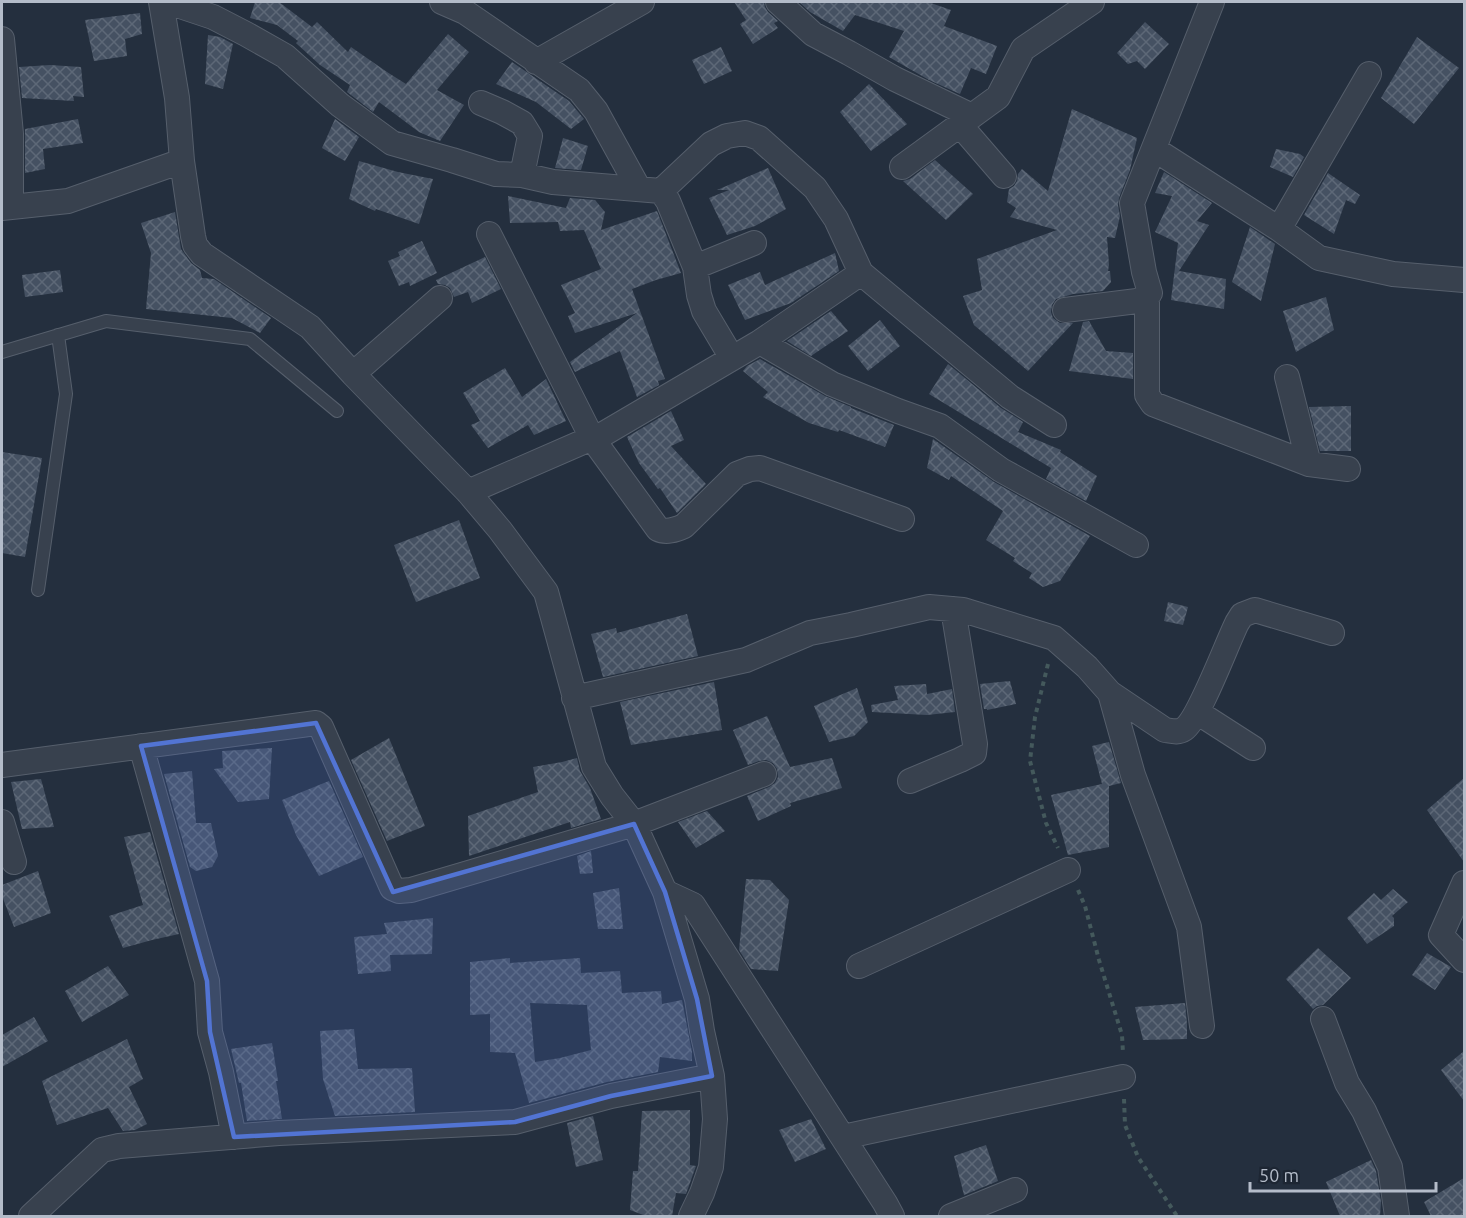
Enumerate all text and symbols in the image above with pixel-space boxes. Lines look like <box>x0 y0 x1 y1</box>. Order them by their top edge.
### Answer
scale bar <box>1250 1155 1436 1193</box>
text: 50 m <box>1259 1165 1299 1185</box>

